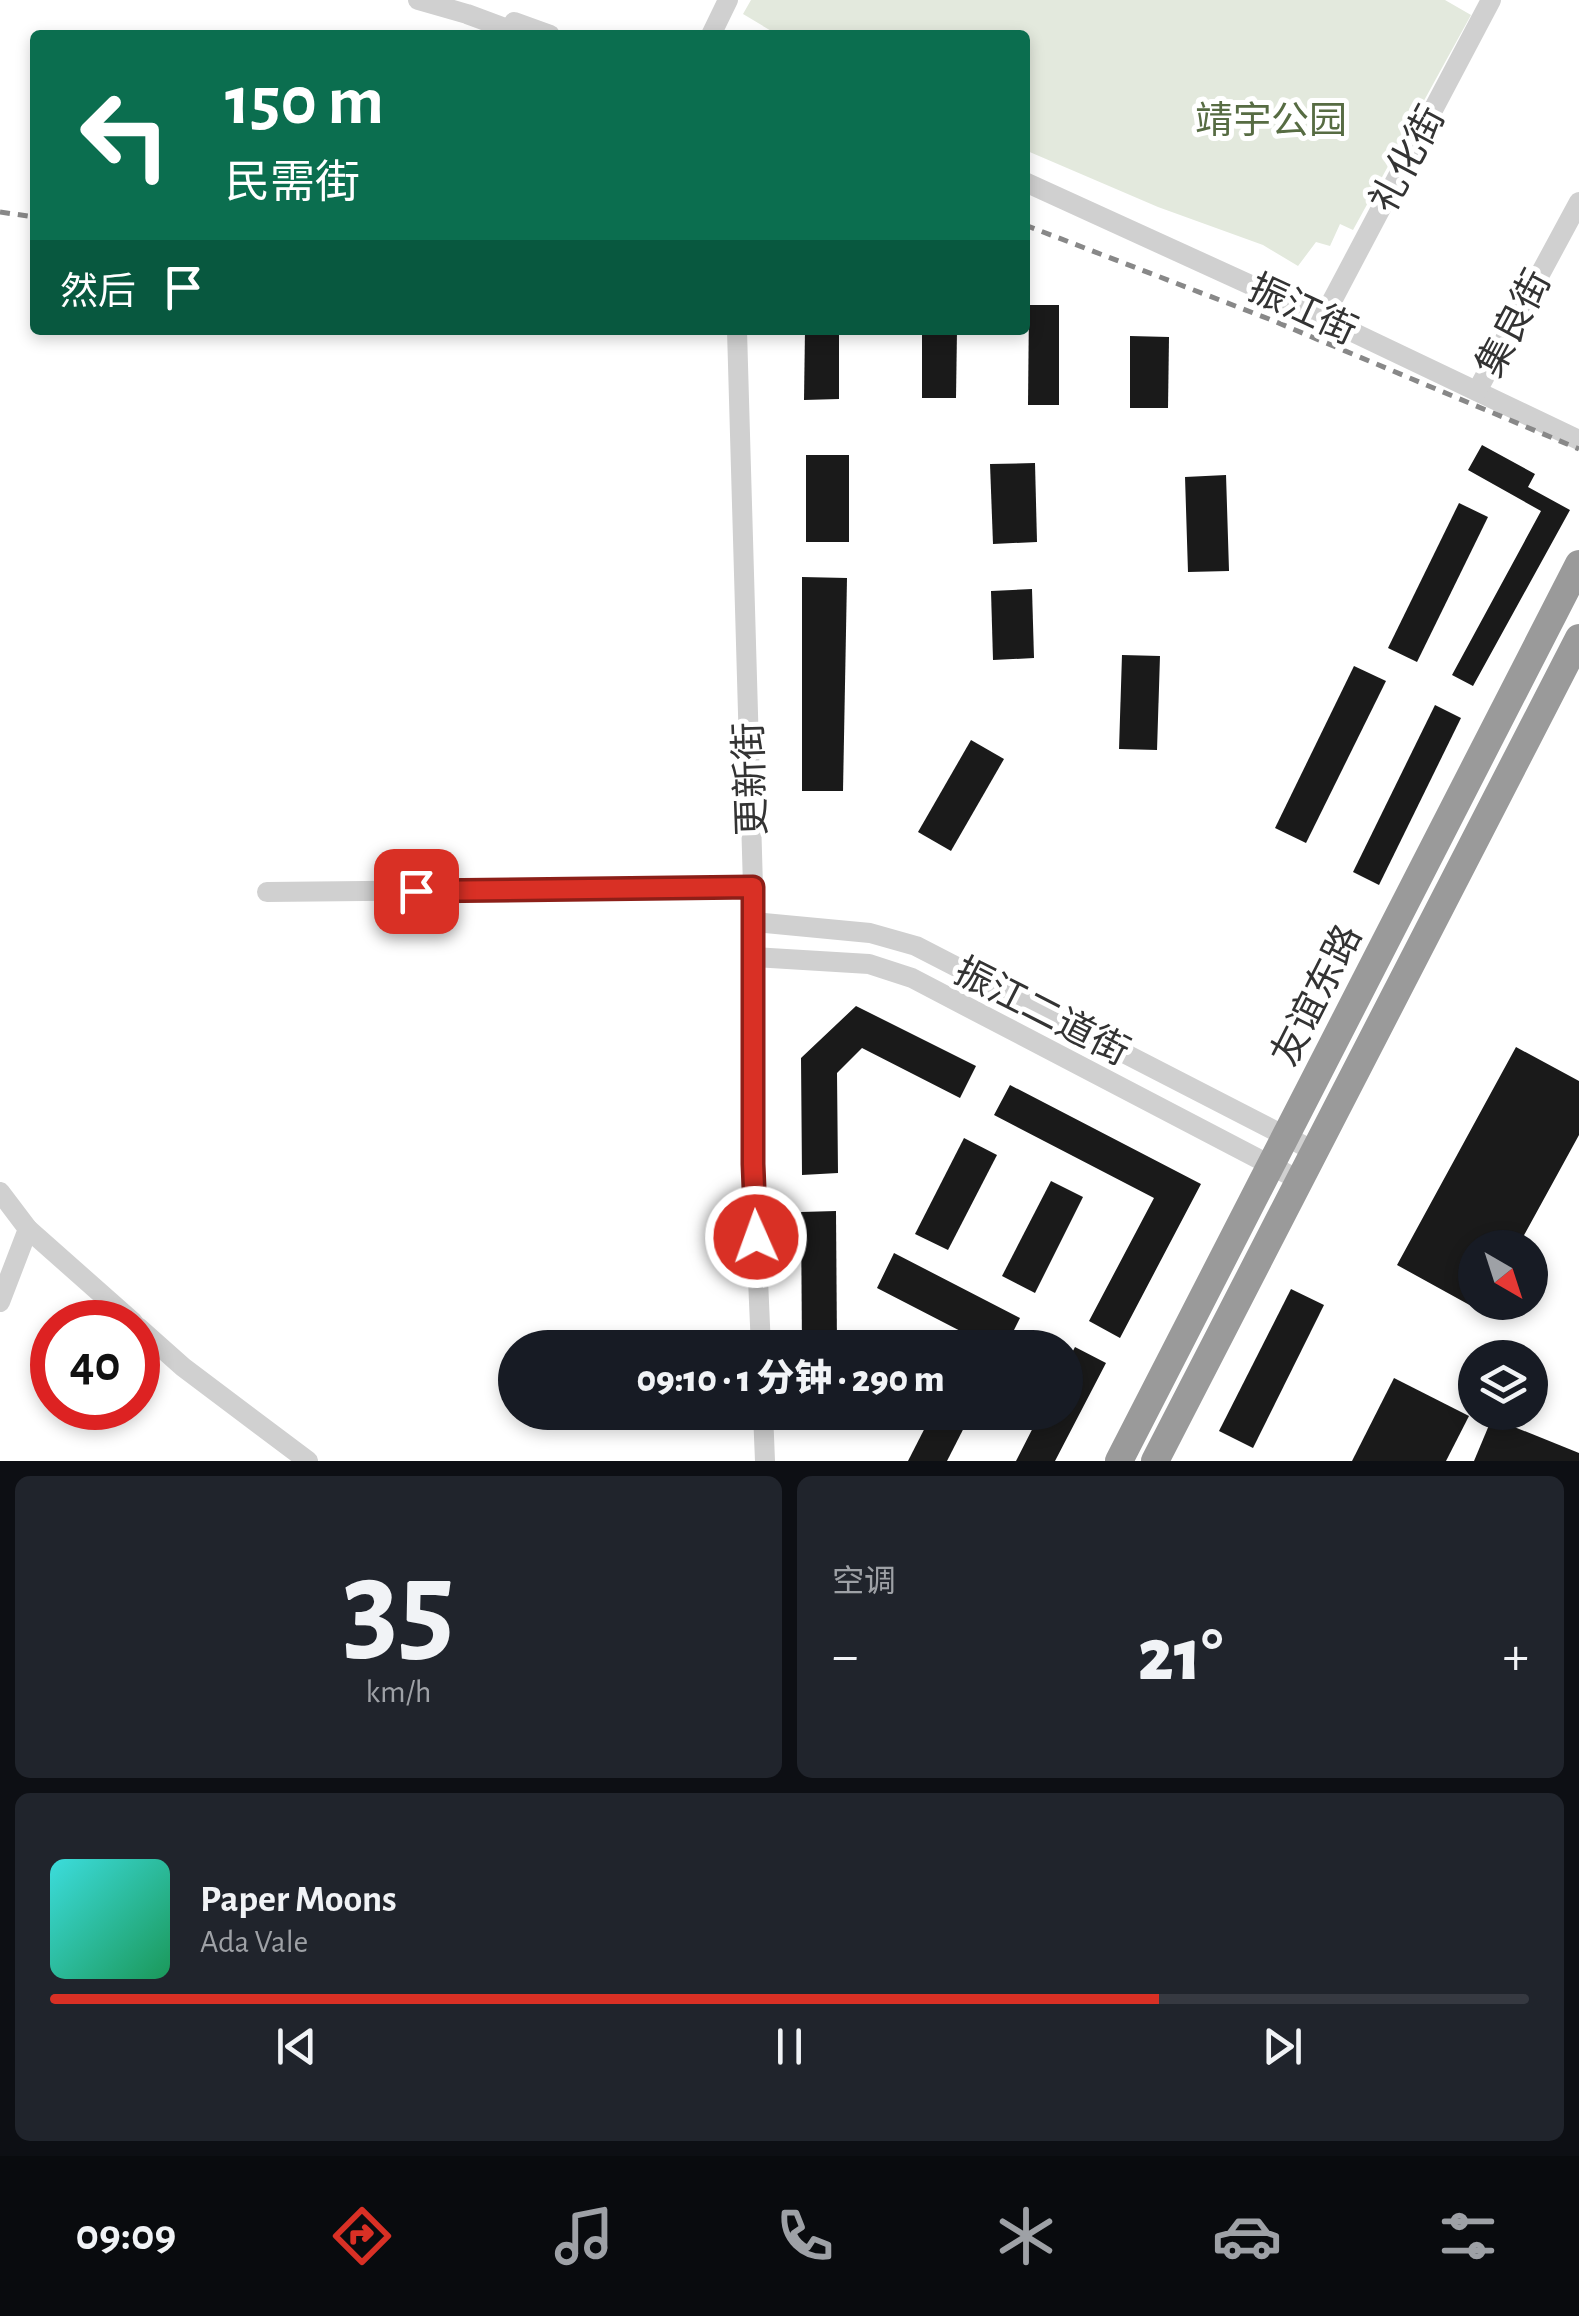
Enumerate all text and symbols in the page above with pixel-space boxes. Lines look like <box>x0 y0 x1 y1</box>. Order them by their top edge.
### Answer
text: 150 m <box>225 67 384 137</box>
icon: left <box>60 70 190 200</box>
street label: 礼化街 <box>1363 99 1452 219</box>
park label: 靖宇公园 <box>1195 100 1347 141</box>
text: 民需街 <box>225 161 360 206</box>
icon: arrive <box>156 260 211 315</box>
street label: 集良街 <box>1469 263 1558 383</box>
street label: 振江街 <box>1242 268 1363 352</box>
text: 然后 <box>60 274 136 312</box>
street label: 更新街 <box>728 721 773 837</box>
pin <box>374 849 459 934</box>
icon: arrive <box>389 864 444 919</box>
street label: 友谊东路 <box>1264 918 1369 1072</box>
street label: 振江二道街 <box>948 950 1136 1073</box>
position arrow <box>704 1185 808 1289</box>
north arrow <box>1458 1230 1548 1320</box>
map controls <box>1458 1230 1548 1430</box>
speed limit sign: 40 <box>30 1300 160 1430</box>
button: layers <box>1458 1340 1548 1430</box>
text: 09:10 · 1 分钟 · 290 m <box>636 1361 945 1399</box>
text: 35 <box>342 1543 455 1673</box>
text: 空调 <box>832 1566 896 1598</box>
text: 21° <box>1138 1619 1223 1694</box>
text: − <box>832 1629 858 1684</box>
text: + <box>1503 1629 1529 1684</box>
text: km/h <box>365 1676 432 1708</box>
text: Paper Moons <box>200 1881 397 1919</box>
text: Ada Vale <box>200 1926 308 1958</box>
icon: previous <box>269 2019 324 2074</box>
icon: pause <box>762 2019 817 2074</box>
icon: next <box>1255 2019 1310 2074</box>
icon: directions <box>327 2201 397 2271</box>
icon: music <box>549 2201 619 2271</box>
icon: phone <box>770 2201 840 2271</box>
icon: climate <box>991 2201 1061 2271</box>
icon: car <box>1212 2201 1282 2271</box>
icon: filters <box>1433 2201 1503 2271</box>
text: 09:09 <box>76 2213 176 2258</box>

